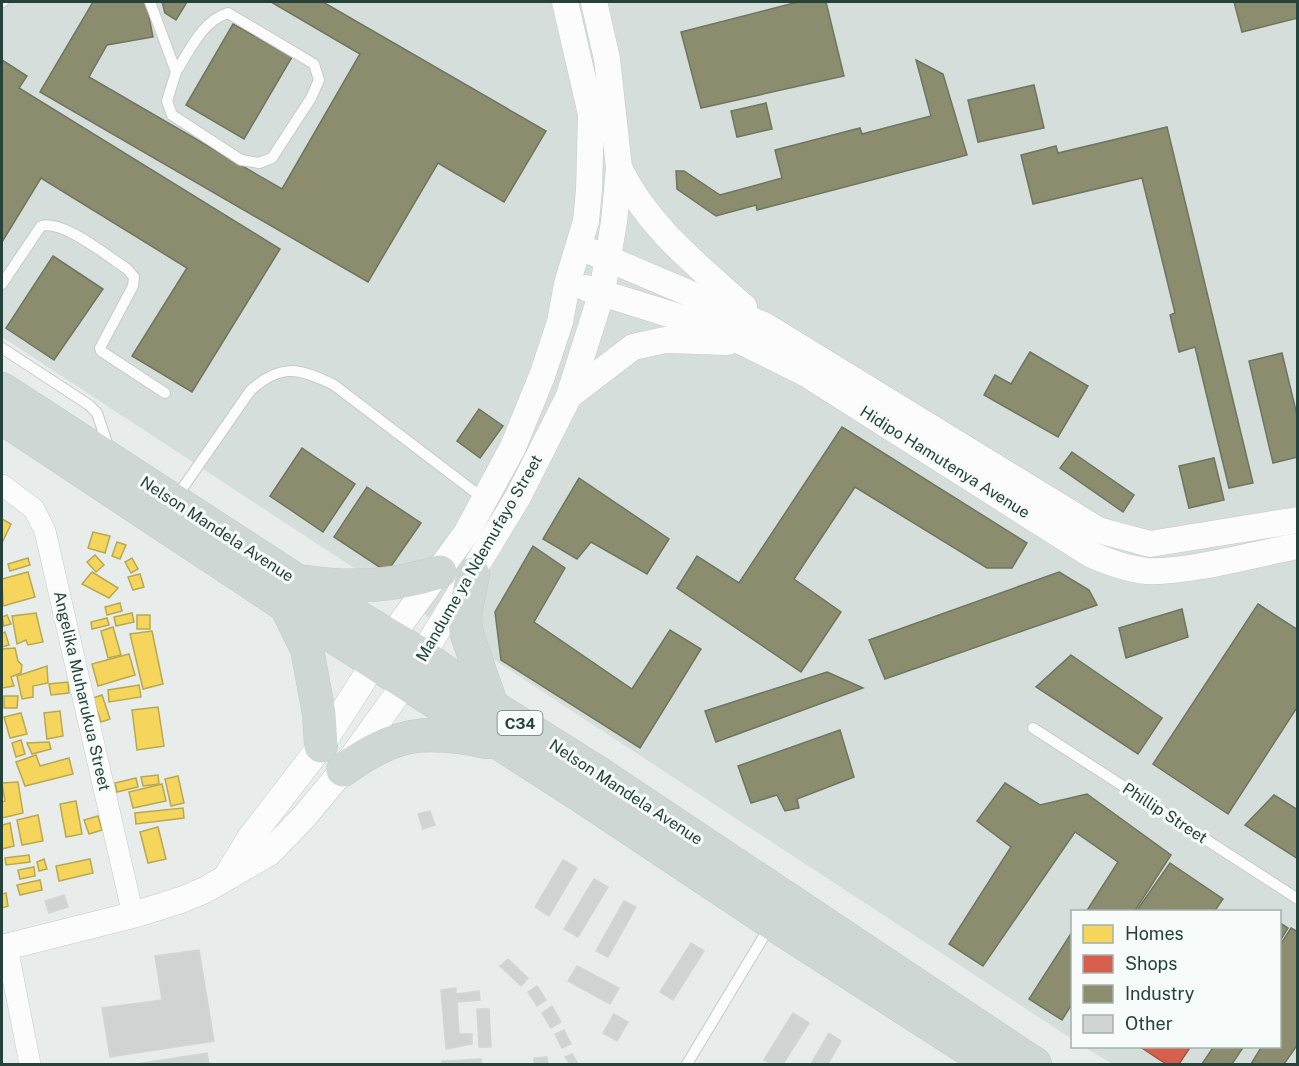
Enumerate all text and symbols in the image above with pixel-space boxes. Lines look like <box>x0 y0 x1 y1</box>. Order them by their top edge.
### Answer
street label: Hidipo Hamutenya Avenue <box>857 402 1033 522</box>
street label: Mandume ya Ndemufayo Street <box>412 451 546 665</box>
street label: Nelson Mandela Avenue <box>137 472 297 586</box>
street label: Angelika Muharukua Street <box>50 589 114 793</box>
road number: C34 <box>498 711 542 735</box>
street label: Nelson Mandela Avenue <box>546 735 706 849</box>
street label: Phillip Street <box>1119 779 1211 847</box>
legend <box>1071 910 1281 1048</box>
text: Homes <box>1125 923 1184 944</box>
text: Shops <box>1125 953 1177 974</box>
text: Industry <box>1125 983 1195 1004</box>
text: Other <box>1125 1013 1173 1034</box>

